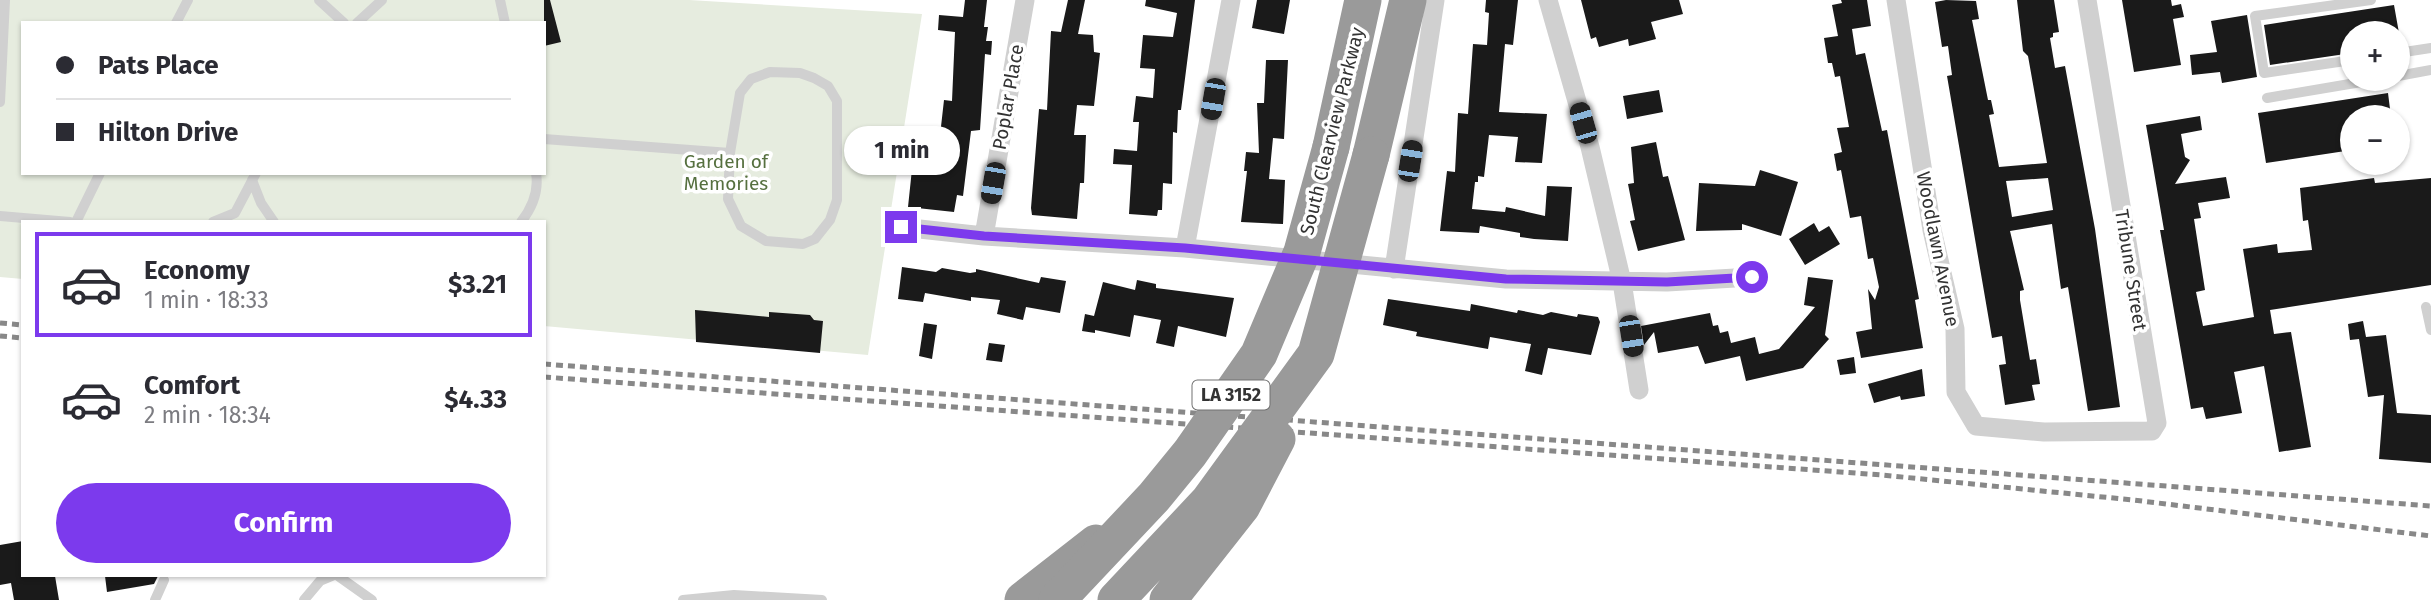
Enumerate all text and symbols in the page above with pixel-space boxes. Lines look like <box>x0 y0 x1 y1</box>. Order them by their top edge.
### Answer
map controls <box>2340 21 2410 175</box>
button: + <box>2340 21 2410 91</box>
street label: South Clearview Parkway <box>1295 24 1369 237</box>
street label: Poplar Place <box>987 42 1029 152</box>
text: Pats Place <box>98 50 219 81</box>
car <box>1200 76 1227 122</box>
car <box>1568 100 1599 146</box>
button: − <box>2340 105 2410 175</box>
text: Hilton Drive <box>98 117 238 148</box>
callout: 1 min <box>843 126 959 174</box>
text: 1 min <box>874 136 930 164</box>
car <box>1397 139 1424 183</box>
park label: Garden of Memories <box>684 150 770 195</box>
car <box>980 160 1007 206</box>
street label: Woodlawn Avenue <box>1912 169 1964 329</box>
street label: Tribune Street <box>2110 208 2152 332</box>
route end <box>885 211 917 243</box>
icon: car <box>60 253 123 316</box>
text: Economy <box>144 255 250 286</box>
route start <box>1736 261 1768 293</box>
text: $3.21 <box>448 269 507 300</box>
text: 1 min · 18:33 <box>144 286 269 314</box>
car <box>1618 314 1645 358</box>
icon: car <box>60 368 123 431</box>
text: Comfort <box>144 370 240 401</box>
road number: LA 3152 <box>1192 380 1270 410</box>
text: $4.33 <box>444 384 507 415</box>
text: 2 min · 18:34 <box>144 401 271 429</box>
button: Confirm <box>56 483 511 563</box>

